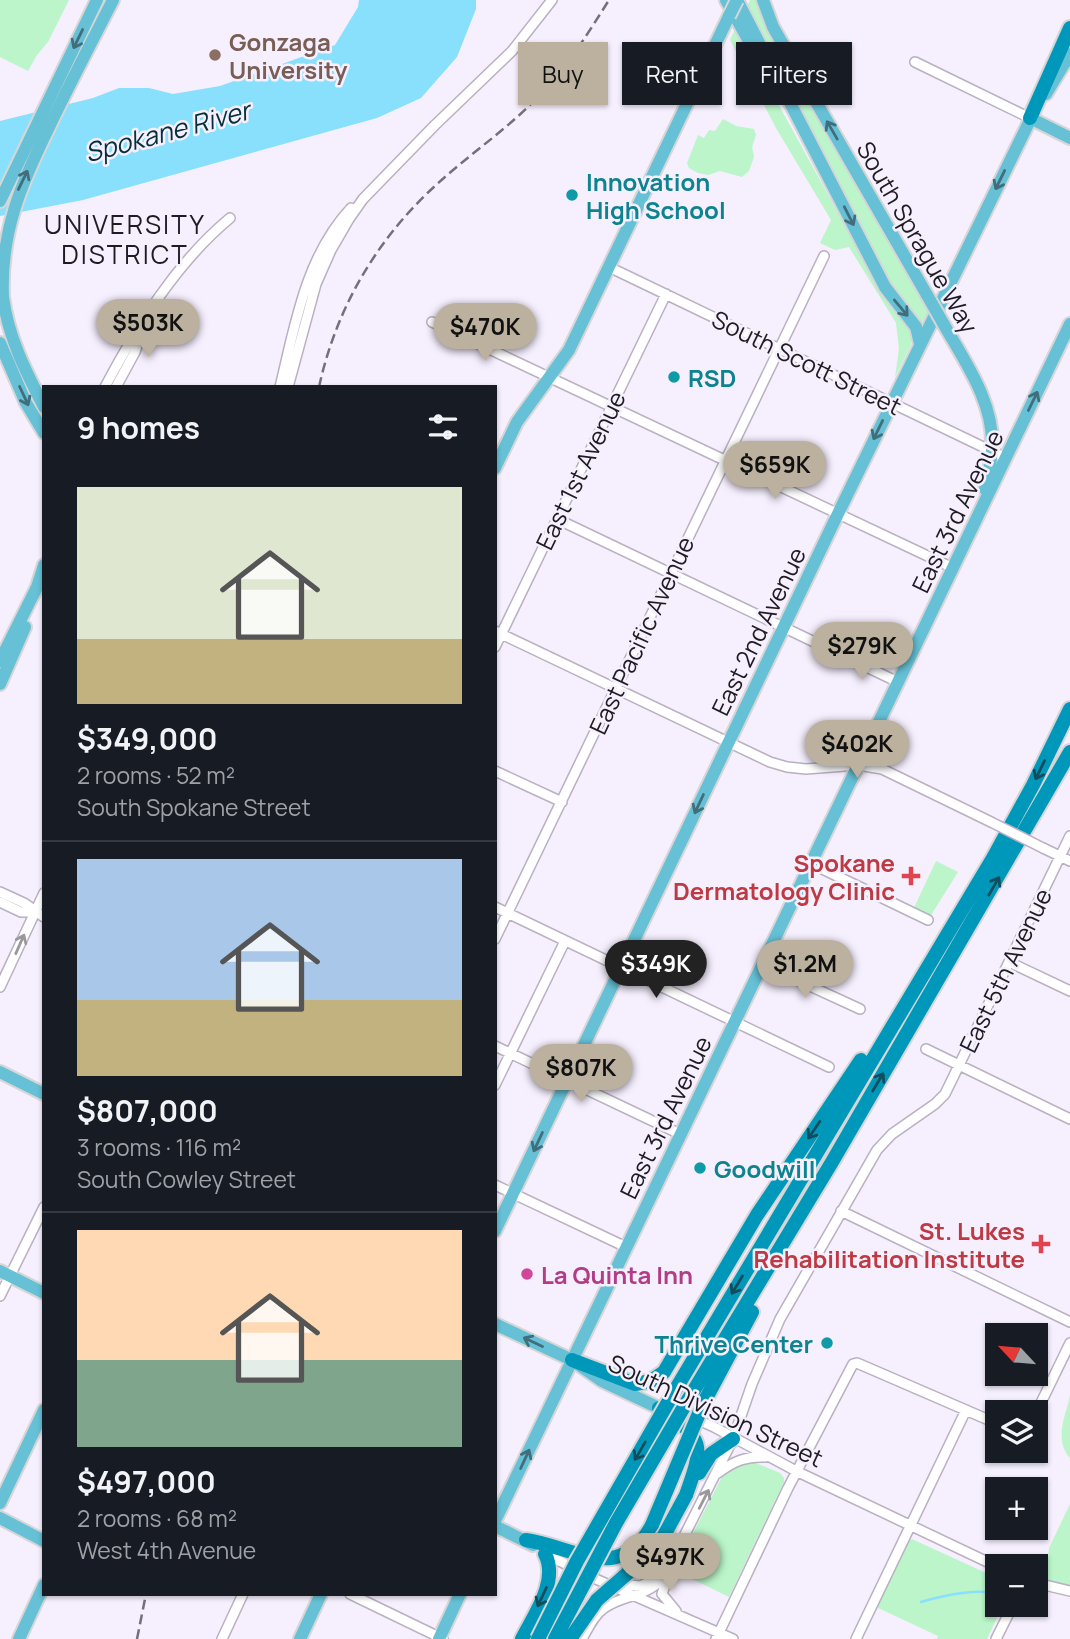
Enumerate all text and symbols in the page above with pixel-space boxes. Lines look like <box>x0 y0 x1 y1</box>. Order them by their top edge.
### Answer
place label: Gonzaga University <box>229 25 348 86</box>
one-way arrow <box>70 28 84 49</box>
chip: Buy <box>518 42 608 105</box>
chip: Rent <box>622 42 722 105</box>
chip: Filters <box>736 42 852 105</box>
marker: Gonzaga University <box>207 47 223 63</box>
water label: Spokane River <box>80 91 257 170</box>
one-way arrow <box>825 120 839 140</box>
street label: South Sprague Way <box>850 135 987 339</box>
place label: Innovation High School <box>586 165 726 226</box>
one-way arrow <box>993 169 1007 190</box>
one-way arrow <box>16 170 30 191</box>
marker: Innovation High School <box>564 187 580 203</box>
one-way arrow <box>842 205 856 226</box>
district label: UNIVERSITY DISTRICT <box>44 206 206 272</box>
one-way arrow <box>893 299 909 317</box>
pin: $503K <box>99 300 197 359</box>
street label: South Scott Street <box>707 302 907 422</box>
pin: $470K <box>436 304 534 363</box>
text: $503K <box>112 306 184 338</box>
text: $470K <box>450 310 520 342</box>
place label: RSD <box>688 361 736 394</box>
marker: RSD <box>666 369 682 385</box>
one-way arrow <box>17 385 31 406</box>
street label: East 1st Avenue <box>527 385 633 555</box>
one-way arrow <box>1027 391 1040 412</box>
text: 9 homes <box>77 407 200 448</box>
icon: filters <box>424 408 462 446</box>
one-way arrow <box>871 419 885 440</box>
street label: East 3rd Avenue <box>903 424 1011 598</box>
pin: $659K <box>726 442 824 501</box>
text: $659K <box>739 448 811 480</box>
street label: East Pacific Avenue <box>581 531 701 739</box>
icon: home <box>207 532 333 658</box>
street label: East 2nd Avenue <box>703 541 813 721</box>
pin: $279K <box>813 622 911 682</box>
text: $279K <box>827 629 897 661</box>
text: $349,000 <box>77 718 218 759</box>
pin: $402K <box>808 720 906 780</box>
text: $402K <box>821 727 893 759</box>
text: 2 rooms · 52 m² <box>77 759 235 791</box>
one-way arrow <box>1033 759 1047 780</box>
text: South Spokane Street <box>77 791 311 823</box>
one-way arrow <box>692 793 705 814</box>
place label: Spokane Dermatology Clinic <box>673 846 895 907</box>
marker: Spokane Dermatology Clinic <box>901 866 921 886</box>
one-way arrow <box>987 877 1001 897</box>
street label: East 5th Avenue <box>951 882 1059 1058</box>
icon: home <box>207 904 333 1030</box>
one-way arrow <box>14 933 27 955</box>
pin: $349K <box>607 940 705 1000</box>
pin: $1.2M <box>756 940 854 1000</box>
text: $349K <box>621 947 691 979</box>
text: $1.2M <box>773 947 837 979</box>
street label: East 3rd Avenue <box>611 1030 719 1204</box>
pin: $807K <box>532 1044 630 1104</box>
text: $807K <box>546 1051 616 1083</box>
one-way arrow <box>872 1072 886 1092</box>
text: $807,000 <box>77 1090 218 1131</box>
one-way arrow <box>806 1120 821 1139</box>
text: 3 rooms · 116 m² <box>77 1131 241 1163</box>
one-way arrow <box>531 1131 544 1152</box>
place label: Goodwill <box>714 1152 816 1185</box>
marker: Goodwill <box>692 1160 708 1176</box>
text: South Cowley Street <box>77 1163 296 1195</box>
place label: St. Lukes Rehabilitation Institute <box>753 1214 1025 1275</box>
marker: St. Lukes Rehabilitation Institute <box>1031 1234 1051 1254</box>
place label: La Quinta Inn <box>541 1258 693 1291</box>
marker: La Quinta Inn <box>519 1266 535 1282</box>
one-way arrow <box>730 1274 744 1294</box>
icon: home <box>207 1275 333 1401</box>
north arrow <box>985 1323 1048 1386</box>
map controls <box>985 1323 1048 1617</box>
place label: Thrive Center <box>655 1327 813 1360</box>
one-way arrow <box>523 1335 545 1348</box>
marker: Thrive Center <box>819 1335 835 1351</box>
street label: South Division Street <box>603 1346 829 1474</box>
button: layers <box>985 1400 1048 1463</box>
one-way arrow <box>633 1440 646 1461</box>
one-way arrow <box>518 1449 532 1470</box>
text: $497,000 <box>77 1461 216 1502</box>
button: + <box>985 1477 1048 1540</box>
one-way arrow <box>698 1489 712 1510</box>
text: 2 rooms · 68 m² <box>77 1502 237 1534</box>
text: West 4th Avenue <box>77 1534 256 1566</box>
pin: $497K <box>621 1534 719 1593</box>
text: $497K <box>635 1540 705 1572</box>
button: − <box>985 1554 1048 1617</box>
one-way arrow <box>535 1586 548 1607</box>

